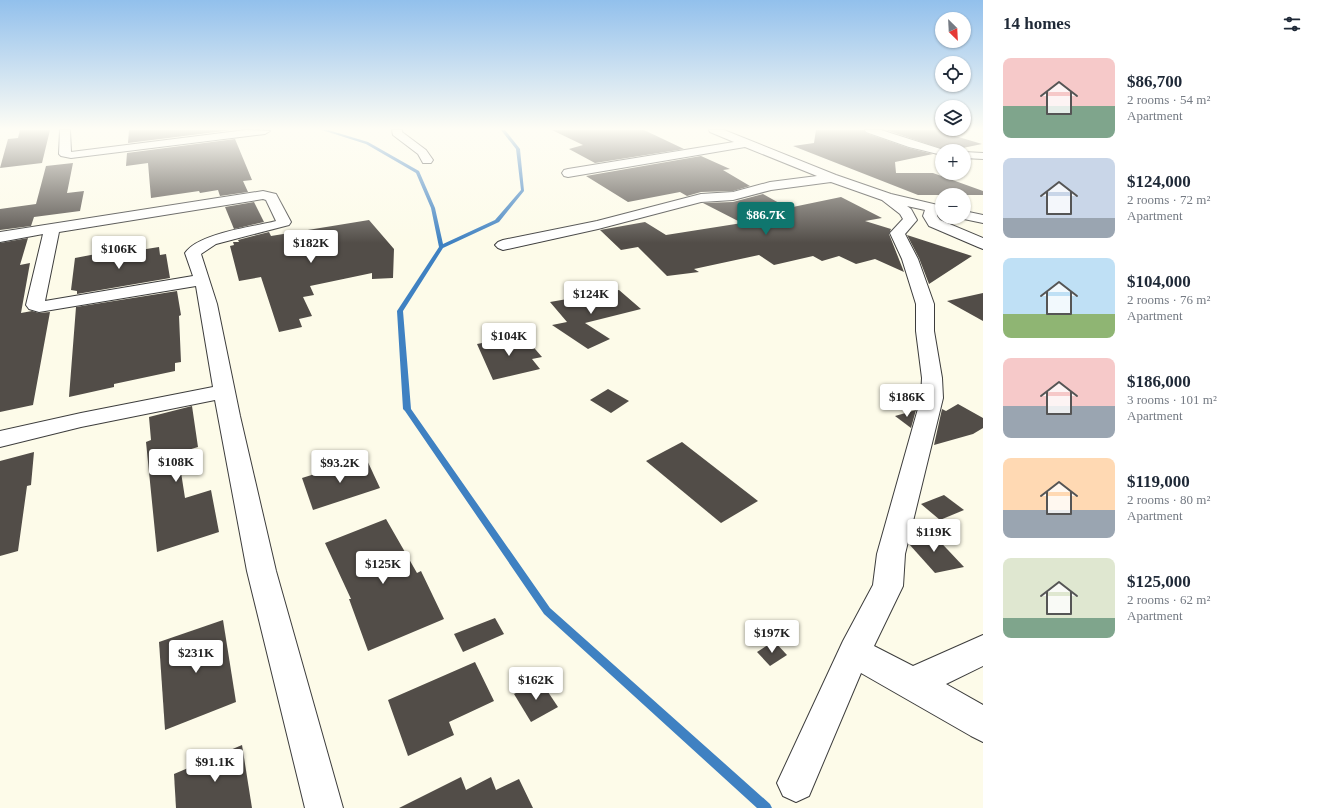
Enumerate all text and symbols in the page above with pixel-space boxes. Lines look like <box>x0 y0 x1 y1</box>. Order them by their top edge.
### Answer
north arrow <box>935 12 971 48</box>
map controls <box>935 12 971 224</box>
icon: filters <box>1281 13 1303 35</box>
text: 14 homes <box>1003 14 1071 33</box>
button: locate <box>935 56 971 92</box>
text: $86,700 <box>1127 72 1182 91</box>
icon: home <box>1035 74 1083 122</box>
text: 2 rooms · 54 m² <box>1127 92 1210 107</box>
button: layers <box>935 100 971 136</box>
text: Apartment <box>1127 108 1183 123</box>
button: + <box>935 144 971 180</box>
text: $124,000 <box>1127 172 1191 191</box>
icon: home <box>1035 174 1083 222</box>
button: − <box>935 188 971 224</box>
text: 2 rooms · 72 m² <box>1127 192 1210 207</box>
pin: $86.7K <box>733 202 799 236</box>
text: $86.7K <box>746 207 786 222</box>
text: Apartment <box>1127 208 1183 223</box>
pin: $182K <box>283 230 339 264</box>
text: $182K <box>293 235 329 250</box>
pin: $106K <box>91 236 147 270</box>
text: $106K <box>101 241 137 256</box>
text: $104,000 <box>1127 272 1191 291</box>
icon: home <box>1035 274 1083 322</box>
pin: $124K <box>563 281 619 315</box>
text: $124K <box>573 286 609 301</box>
text: 2 rooms · 76 m² <box>1127 292 1210 307</box>
text: Apartment <box>1127 308 1183 323</box>
pin: $104K <box>481 323 537 357</box>
text: $104K <box>491 328 527 343</box>
text: $186,000 <box>1127 372 1191 391</box>
icon: home <box>1035 374 1083 422</box>
pin: $186K <box>879 384 935 418</box>
text: $186K <box>889 389 925 404</box>
text: 3 rooms · 101 m² <box>1127 392 1217 407</box>
text: Apartment <box>1127 408 1183 423</box>
pin: $108K <box>148 449 204 483</box>
pin: $93.2K <box>307 450 373 484</box>
text: $108K <box>158 454 194 469</box>
text: $93.2K <box>320 455 360 470</box>
text: $119,000 <box>1127 472 1190 491</box>
icon: home <box>1035 474 1083 522</box>
text: 2 rooms · 80 m² <box>1127 492 1210 507</box>
text: Apartment <box>1127 508 1183 523</box>
pin: $119K <box>906 519 962 553</box>
text: $119K <box>916 524 952 539</box>
pin: $125K <box>355 551 411 585</box>
text: $125K <box>365 556 401 571</box>
text: $125,000 <box>1127 572 1191 591</box>
icon: home <box>1035 574 1083 622</box>
text: 2 rooms · 62 m² <box>1127 592 1210 607</box>
text: Apartment <box>1127 608 1183 623</box>
pin: $197K <box>744 620 800 654</box>
text: $197K <box>754 625 790 640</box>
pin: $231K <box>168 640 224 674</box>
text: $231K <box>178 645 214 660</box>
pin: $162K <box>508 667 564 701</box>
text: $162K <box>518 672 554 687</box>
pin: $91.1K <box>182 749 248 783</box>
text: $91.1K <box>195 754 235 769</box>

